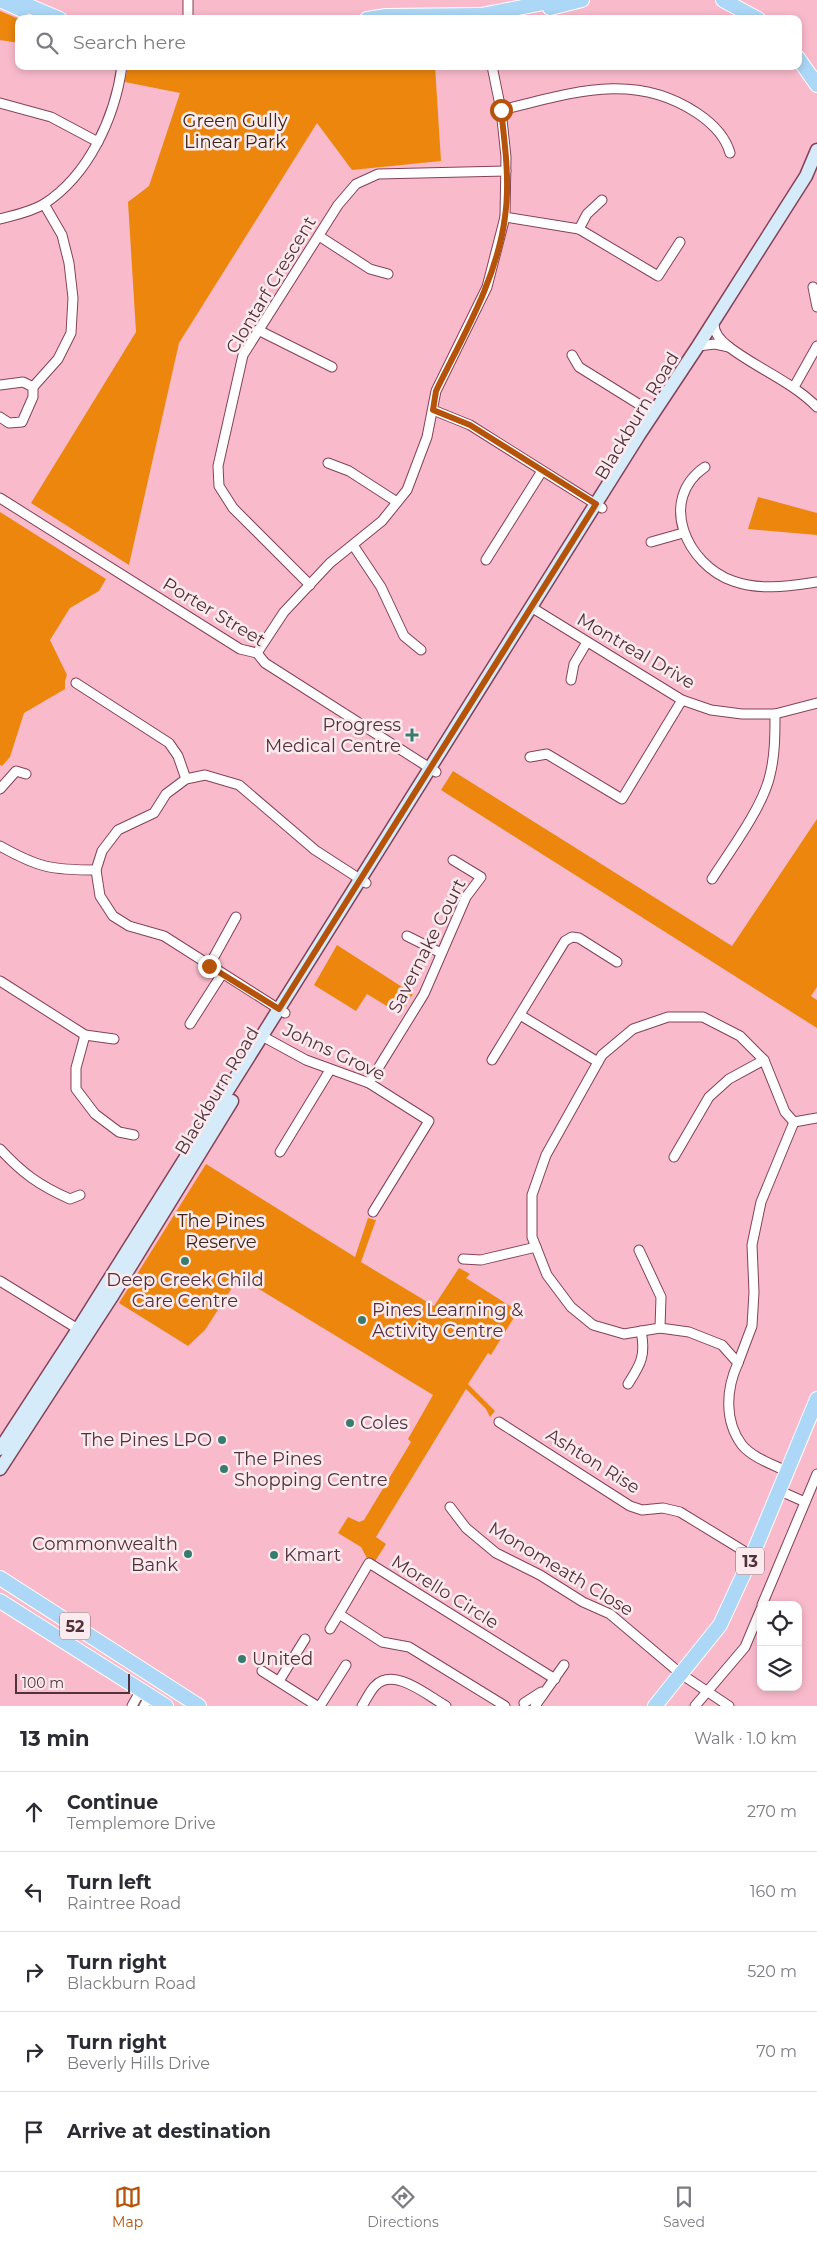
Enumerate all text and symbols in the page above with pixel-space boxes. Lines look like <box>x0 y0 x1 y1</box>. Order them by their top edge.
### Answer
search box <box>15 15 802 70</box>
icon: search <box>33 29 61 57</box>
text: Search here <box>73 31 186 54</box>
route start <box>490 99 513 122</box>
park label: Green Gully Linear Park <box>183 110 288 153</box>
street label: Clontarf Crescent <box>221 212 321 358</box>
street label: Blackburn Road <box>590 348 684 484</box>
street label: Porter Street <box>159 573 269 651</box>
street label: Montreal Drive <box>573 608 699 694</box>
place label: Progress Medical Centre <box>265 714 401 757</box>
marker: Progress Medical Centre <box>405 728 419 742</box>
street label: Savernake Court <box>384 875 470 1017</box>
route end <box>198 955 221 978</box>
street label: Johns Grove <box>278 1018 389 1085</box>
street label: Blackburn Road <box>170 1023 264 1159</box>
park label: The Pines Reserve <box>177 1210 265 1253</box>
marker: Deep Creek Child Care Centre <box>179 1255 191 1267</box>
place label: Deep Creek Child Care Centre <box>106 1269 264 1312</box>
place label: Pines Learning & Activity Centre <box>372 1299 523 1342</box>
marker: Pines Learning & Activity Centre <box>356 1314 368 1326</box>
place label: Coles <box>360 1412 408 1434</box>
marker: Coles <box>344 1417 356 1429</box>
street label: Ashton Rise <box>542 1423 644 1499</box>
place label: The Pines LPO <box>81 1429 212 1451</box>
marker: The Pines LPO <box>216 1434 228 1446</box>
place label: The Pines Shopping Centre <box>234 1448 388 1491</box>
marker: The Pines Shopping Centre <box>218 1463 230 1475</box>
street label: Monomeath Close <box>485 1517 637 1621</box>
place label: Commonwealth Bank <box>32 1533 178 1576</box>
place label: Kmart <box>284 1544 341 1566</box>
marker: Commonwealth Bank <box>182 1548 194 1560</box>
road number: 13 <box>736 1548 764 1574</box>
marker: Kmart <box>268 1549 280 1561</box>
street label: Morello Circle <box>387 1550 503 1634</box>
map controls <box>757 1601 802 1691</box>
button: locate <box>757 1601 802 1646</box>
road number: 52 <box>60 1612 90 1640</box>
button: layers <box>757 1646 802 1691</box>
place label: United <box>252 1648 313 1670</box>
marker: United <box>236 1653 248 1665</box>
scale bar <box>15 1671 130 1694</box>
text: 100 m <box>22 1674 64 1692</box>
text: 13 min <box>20 1726 89 1751</box>
text: Walk · 1.0 km <box>694 1729 797 1748</box>
text: Continue <box>67 1791 158 1814</box>
icon: ahead <box>20 1798 48 1826</box>
text: 270 m <box>747 1802 797 1821</box>
text: Templemore Drive <box>67 1814 216 1833</box>
text: Turn left <box>67 1871 152 1894</box>
icon: left <box>20 1878 48 1906</box>
text: 160 m <box>750 1882 797 1901</box>
text: Raintree Road <box>67 1894 181 1913</box>
text: Turn right <box>67 1951 167 1974</box>
icon: right <box>20 1958 48 1986</box>
text: 520 m <box>747 1962 797 1981</box>
text: Blackburn Road <box>67 1974 196 1993</box>
text: Turn right <box>67 2031 167 2054</box>
icon: right <box>20 2038 48 2066</box>
text: 70 m <box>756 2042 797 2061</box>
text: Beverly Hills Drive <box>67 2054 210 2073</box>
icon: arrive <box>20 2118 48 2146</box>
text: Arrive at destination <box>67 2120 271 2143</box>
tab: Map <box>112 2183 143 2231</box>
tab: Directions <box>367 2183 439 2231</box>
tab: Saved <box>663 2183 705 2231</box>

